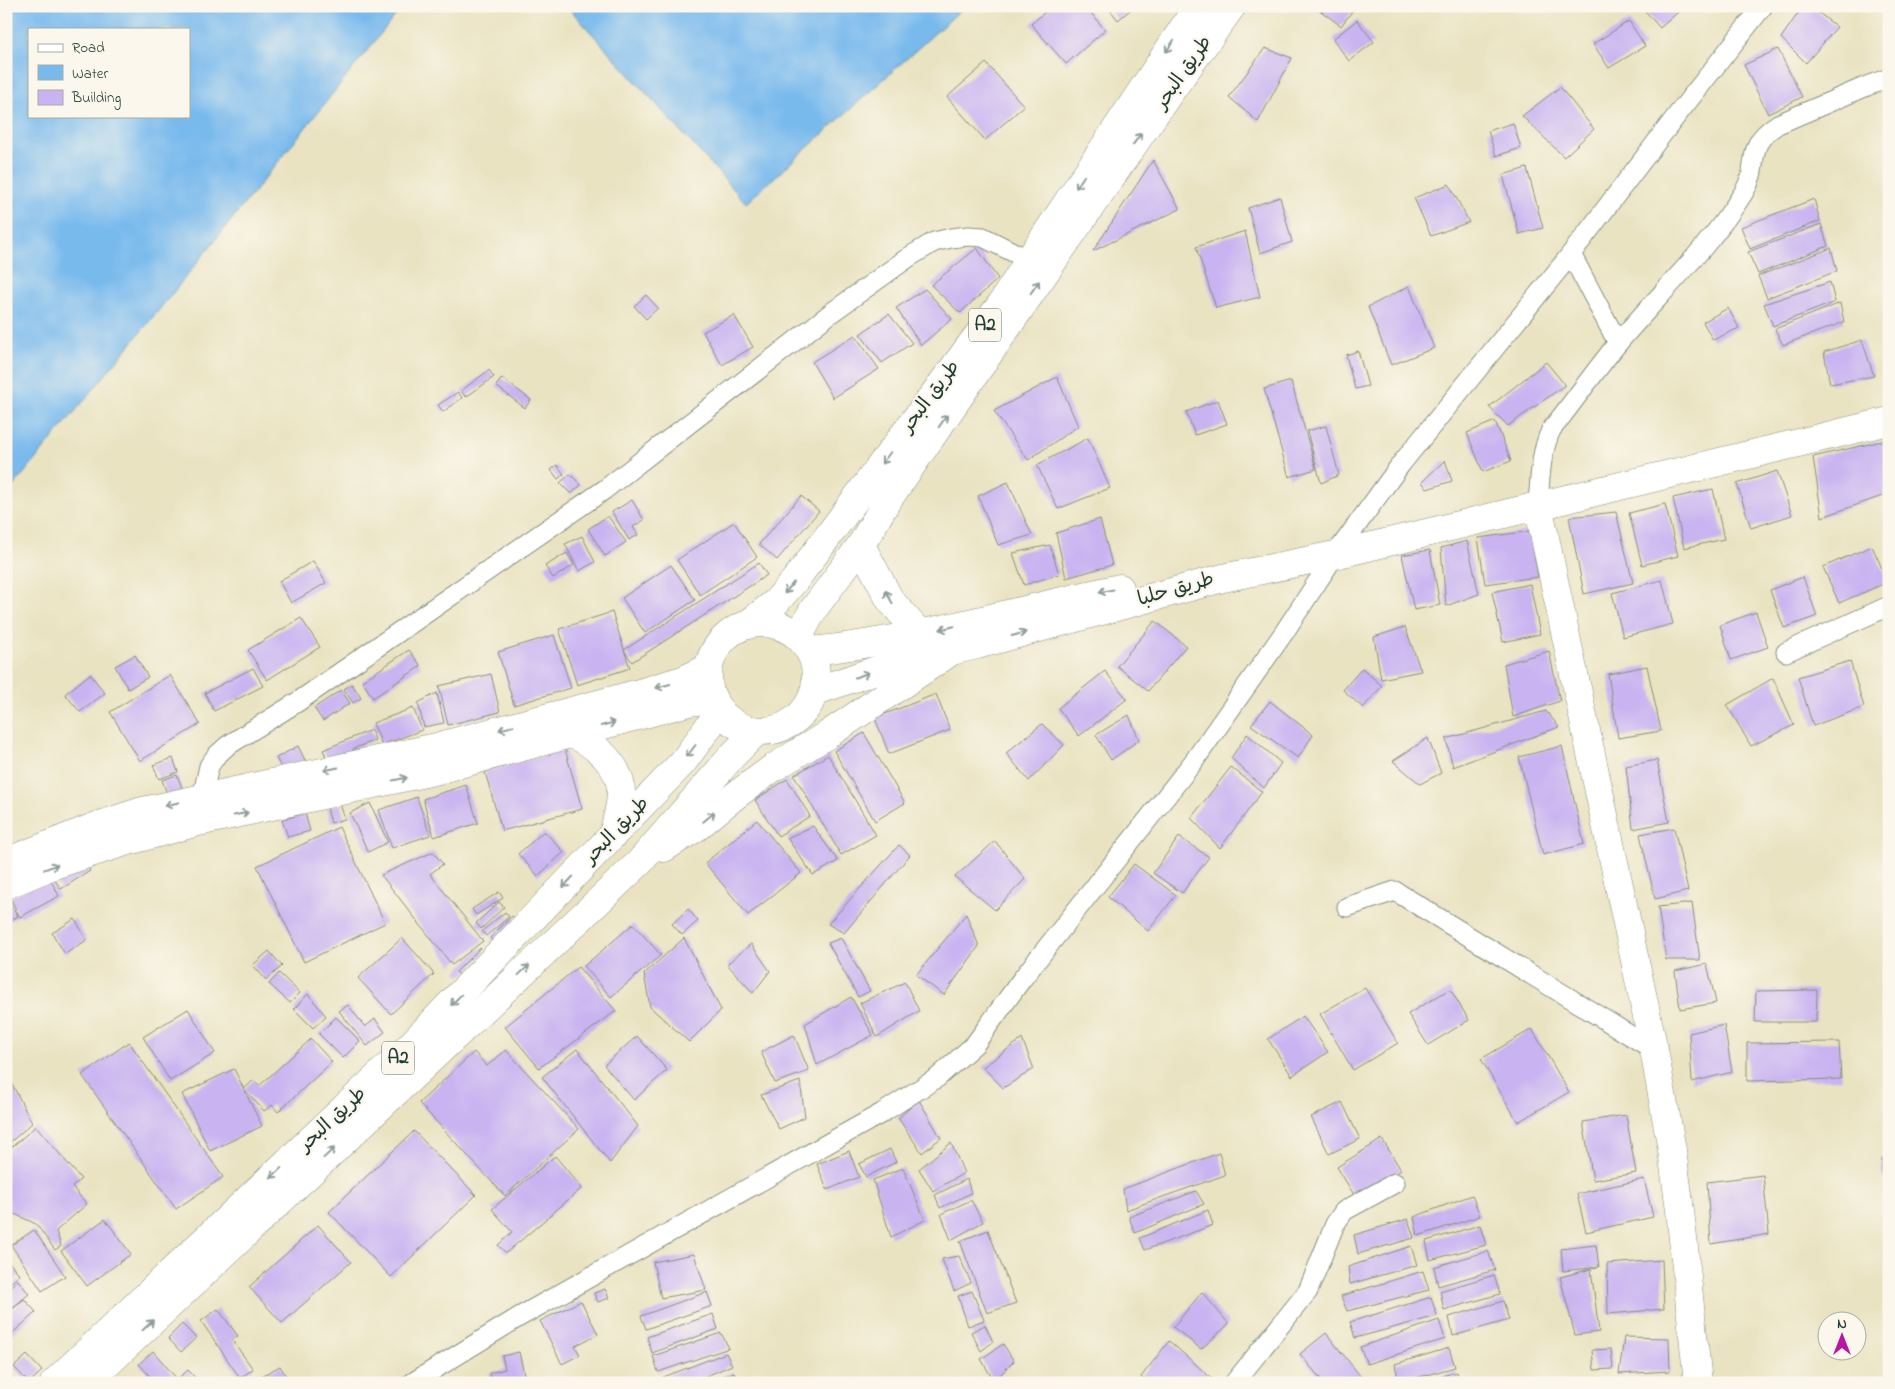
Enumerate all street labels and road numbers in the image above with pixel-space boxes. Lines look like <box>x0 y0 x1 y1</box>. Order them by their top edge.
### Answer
street label: طريق البحر <box>1147 30 1220 118</box>
road number: A2 <box>969 308 1001 342</box>
street label: طريق البحر <box>893 355 968 441</box>
street label: طريق حلبا <box>1134 565 1218 615</box>
street label: طريق البحر <box>576 791 657 873</box>
road number: A2 <box>382 1042 414 1074</box>
street label: طريق البحر <box>291 1081 374 1161</box>

